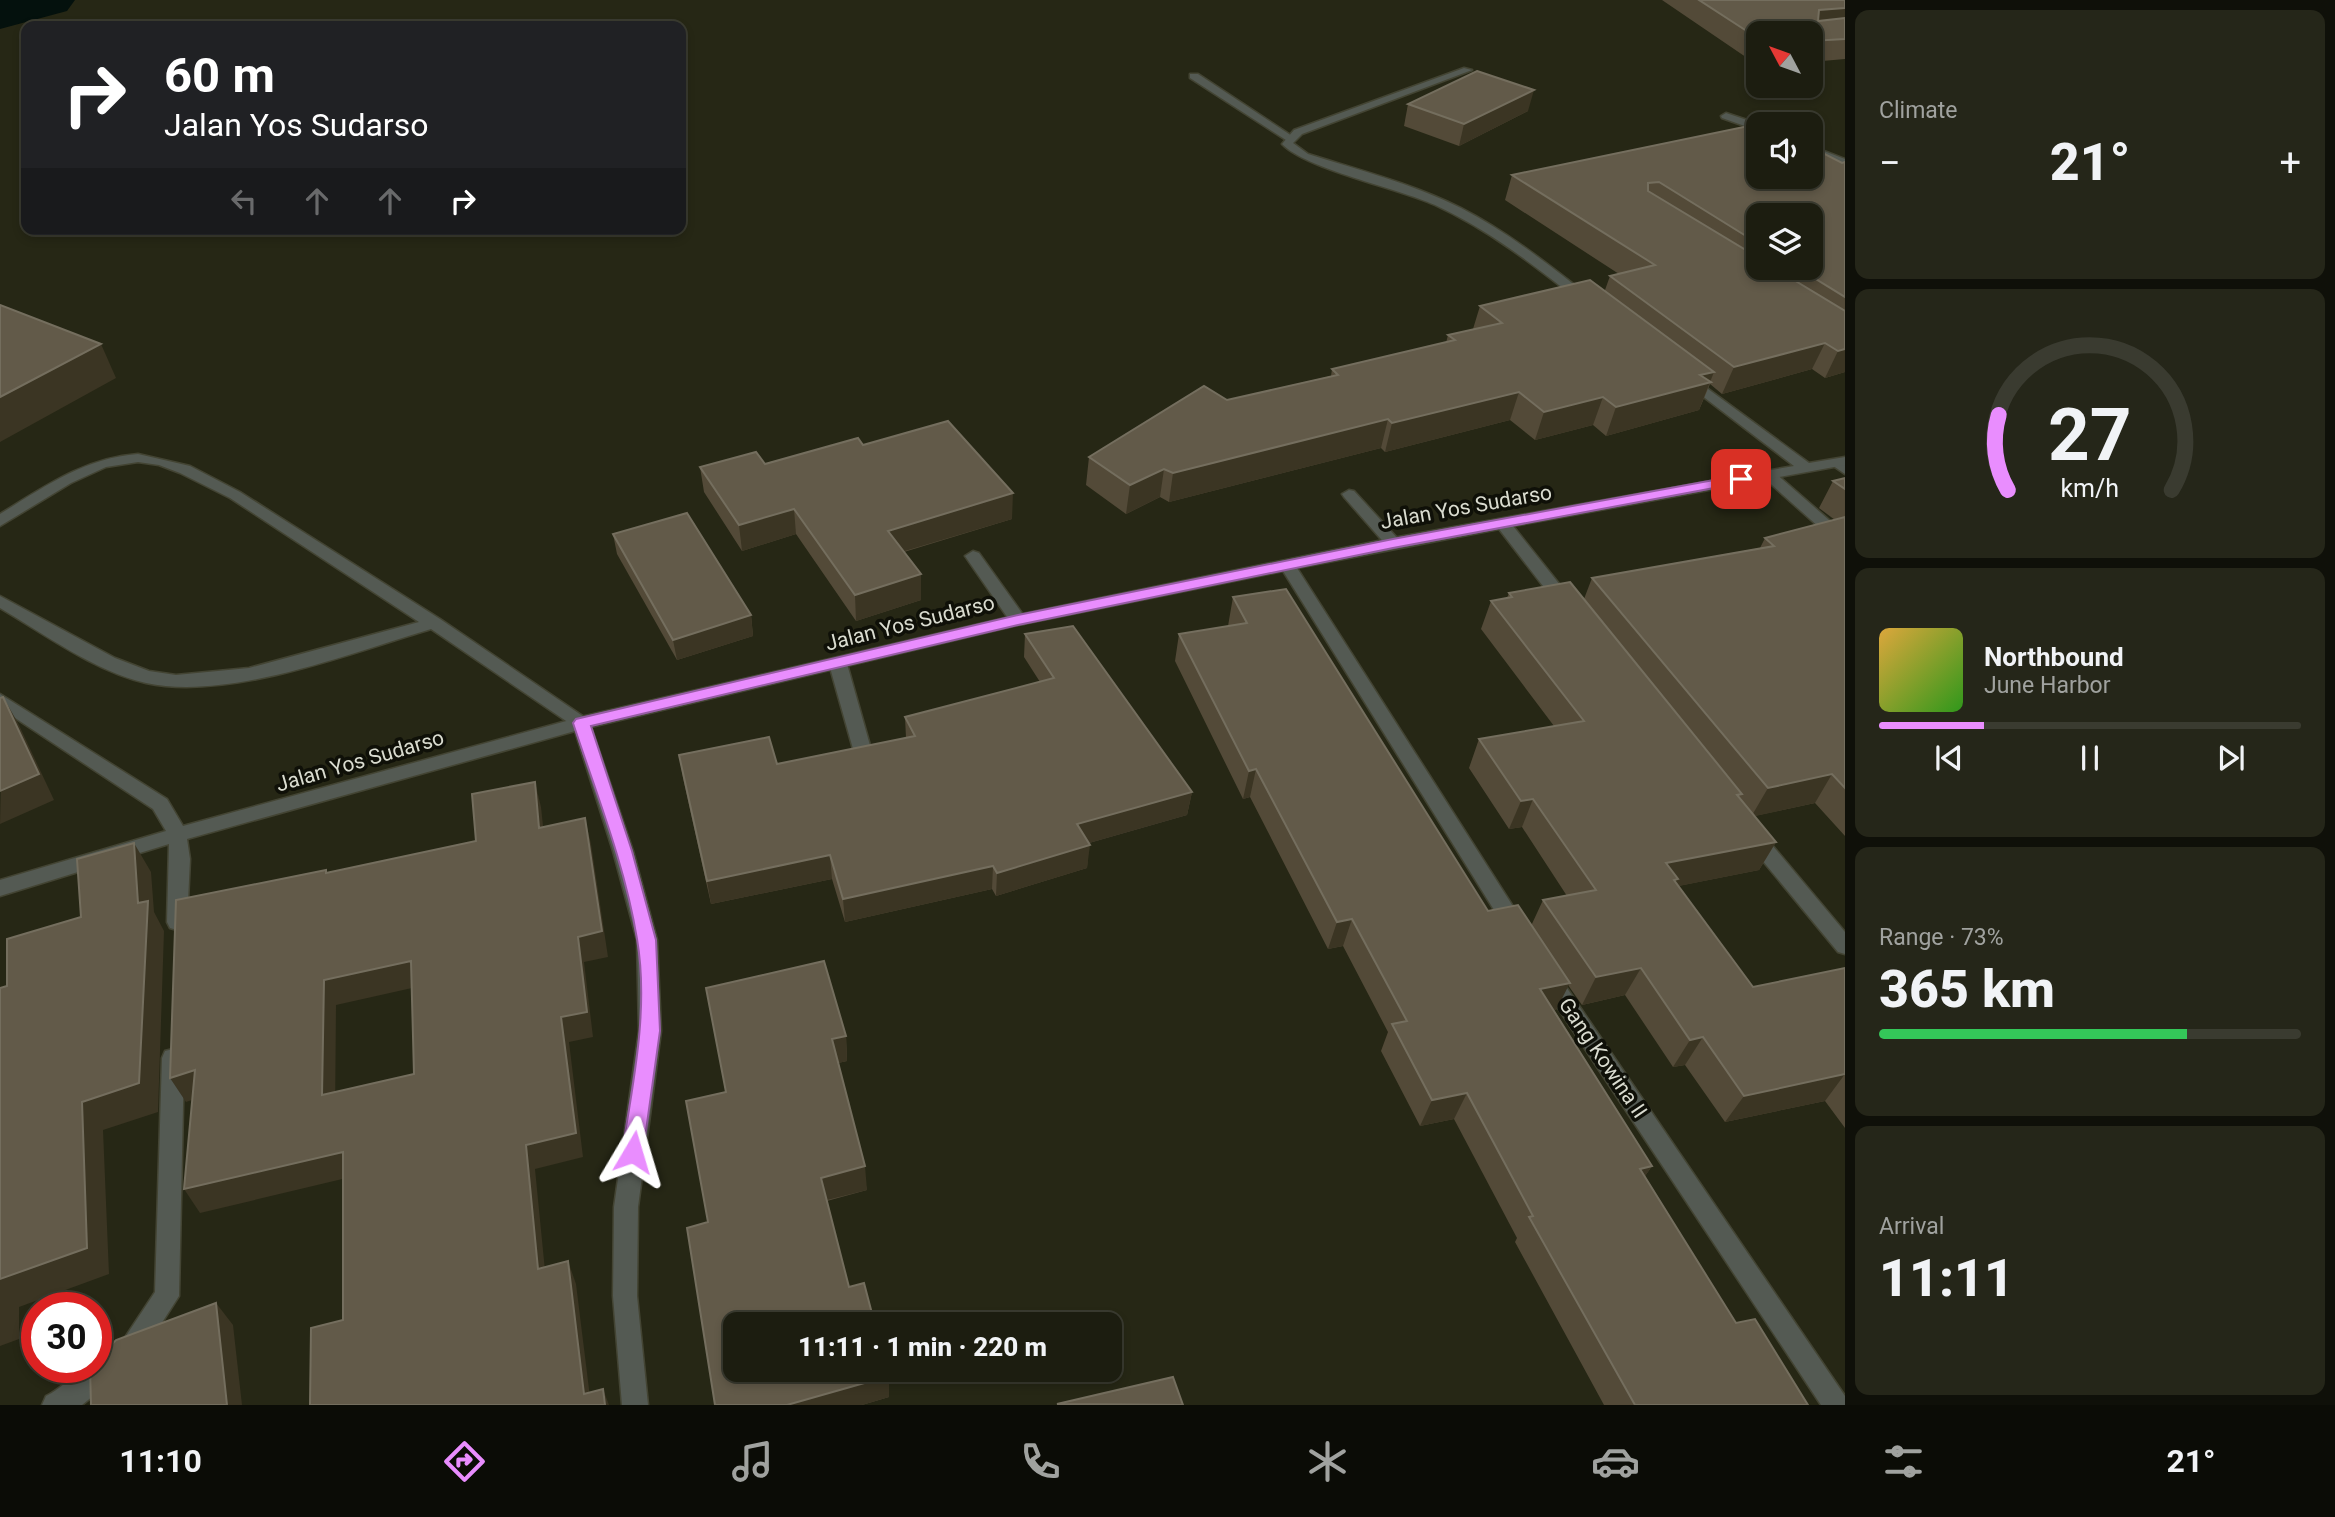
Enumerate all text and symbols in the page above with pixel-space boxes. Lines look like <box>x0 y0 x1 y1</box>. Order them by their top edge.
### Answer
north arrow <box>1746 21 1824 98</box>
map controls <box>1746 21 1823 280</box>
text: 60 m <box>164 47 275 104</box>
icon: right <box>49 49 140 140</box>
text: Climate <box>1879 97 1958 124</box>
text: Jalan Yos Sudarso <box>164 106 428 144</box>
button: sound <box>1746 112 1823 189</box>
text: 21° <box>2050 132 2130 193</box>
text: − <box>1879 141 1901 185</box>
text: + <box>2279 141 2301 185</box>
icon: left <box>225 182 263 220</box>
icon: ahead <box>298 182 336 220</box>
icon: ahead <box>371 182 409 220</box>
icon: right <box>444 182 482 220</box>
button: layers <box>1746 203 1823 280</box>
text: 27 <box>2048 392 2132 478</box>
pin <box>1711 449 1771 509</box>
icon: arrive <box>1722 460 1760 498</box>
text: km/h <box>2061 473 2119 502</box>
street label: Jalan Yos Sudarso <box>1378 480 1554 534</box>
street label: Jalan Yos Sudarso <box>823 590 997 656</box>
text: Northbound <box>1984 642 2124 672</box>
text: June Harbor <box>1984 672 2111 699</box>
street label: Jalan Yos Sudarso <box>273 726 447 796</box>
icon: previous <box>1930 739 1968 777</box>
icon: pause <box>2071 739 2109 777</box>
icon: next <box>2212 739 2250 777</box>
text: Range · 73% <box>1879 924 2004 951</box>
text: 365 km <box>1879 959 2055 1020</box>
street label: Gang Kowina II <box>1554 993 1652 1123</box>
position arrow <box>596 1115 670 1189</box>
text: Arrival <box>1879 1213 1944 1240</box>
text: 11:11 <box>1879 1248 2014 1309</box>
speed limit sign: 30 <box>21 1292 112 1383</box>
text: 11:11 · 1 min · 220 m <box>798 1332 1047 1362</box>
icon: directions <box>440 1437 489 1486</box>
icon: music <box>728 1437 777 1486</box>
icon: phone <box>1016 1437 1065 1486</box>
icon: climate <box>1303 1437 1352 1486</box>
icon: car <box>1591 1437 1640 1486</box>
icon: filters <box>1879 1437 1928 1486</box>
text: 11:10 <box>119 1442 202 1480</box>
text: 21° <box>2166 1442 2216 1480</box>

